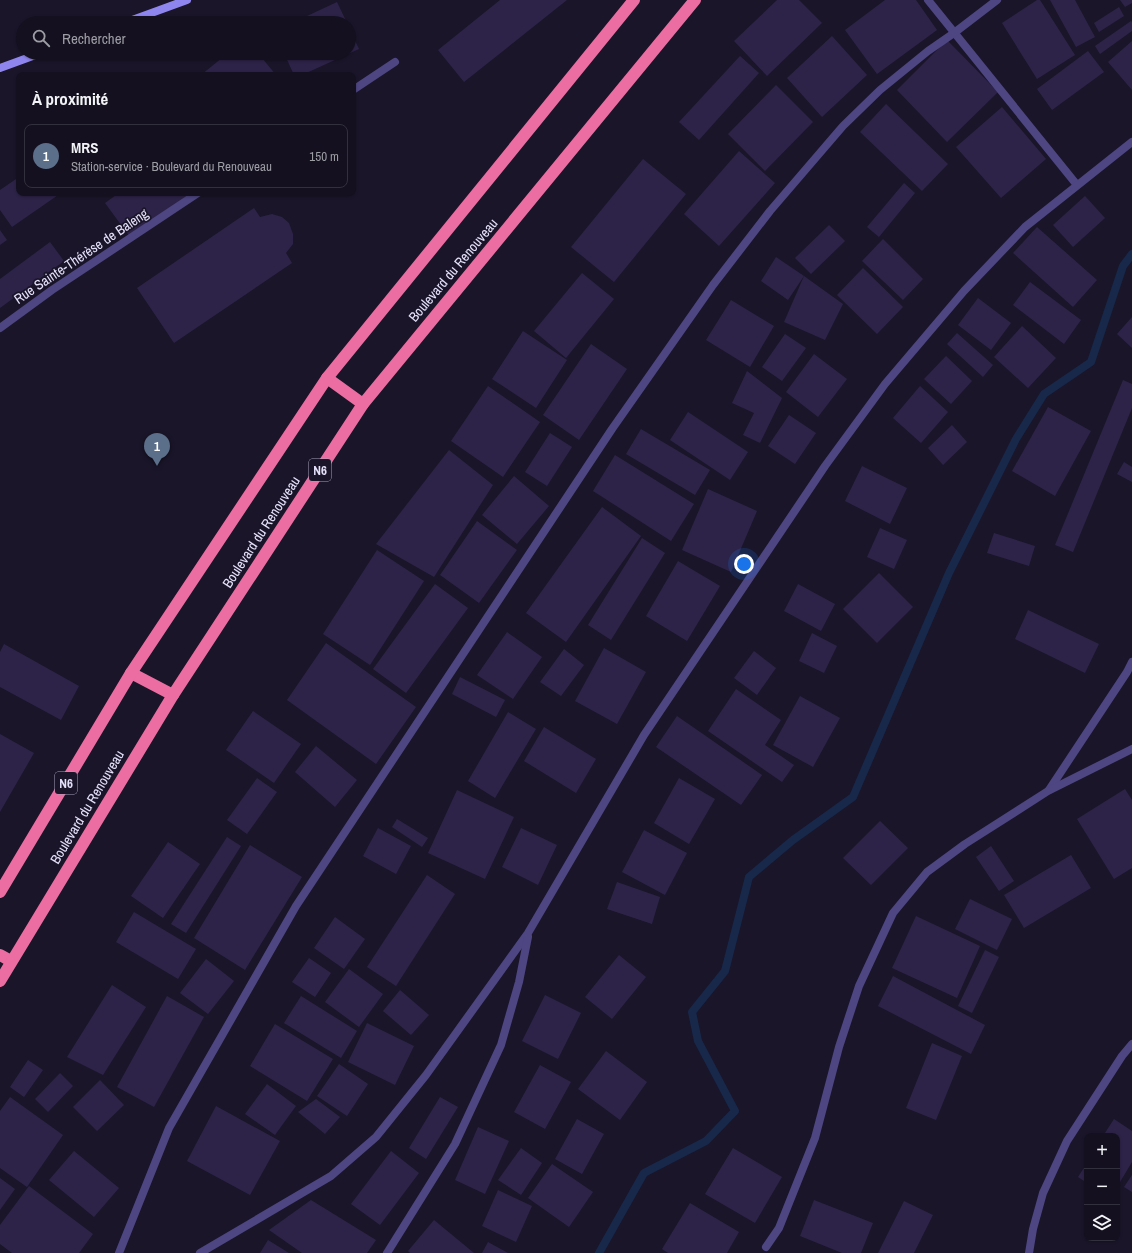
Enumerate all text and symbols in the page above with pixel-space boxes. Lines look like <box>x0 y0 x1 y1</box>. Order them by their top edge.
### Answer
search box <box>16 16 356 60</box>
icon: search <box>30 27 52 49</box>
text: Rechercher <box>62 28 126 49</box>
text: À proximité <box>32 87 108 110</box>
text: MRS <box>71 137 98 158</box>
text: 1 <box>43 148 49 165</box>
text: 150 m <box>309 148 339 165</box>
text: Station-service · Boulevard du Renouveau <box>71 158 272 175</box>
street label: Rue Sainte-Thérèse de Baleng <box>10 204 152 308</box>
street label: Boulevard du Renouveau <box>404 215 502 325</box>
pin: 1 <box>144 433 170 466</box>
road number: N6 <box>309 459 331 481</box>
street label: Boulevard du Renouveau <box>218 473 304 591</box>
your location <box>734 554 754 574</box>
street label: Boulevard du Renouveau <box>46 747 128 867</box>
road number: N6 <box>55 772 77 794</box>
map controls <box>1084 1133 1120 1241</box>
button: + <box>1084 1133 1120 1169</box>
button: − <box>1084 1169 1120 1205</box>
button: layers <box>1084 1205 1120 1241</box>

